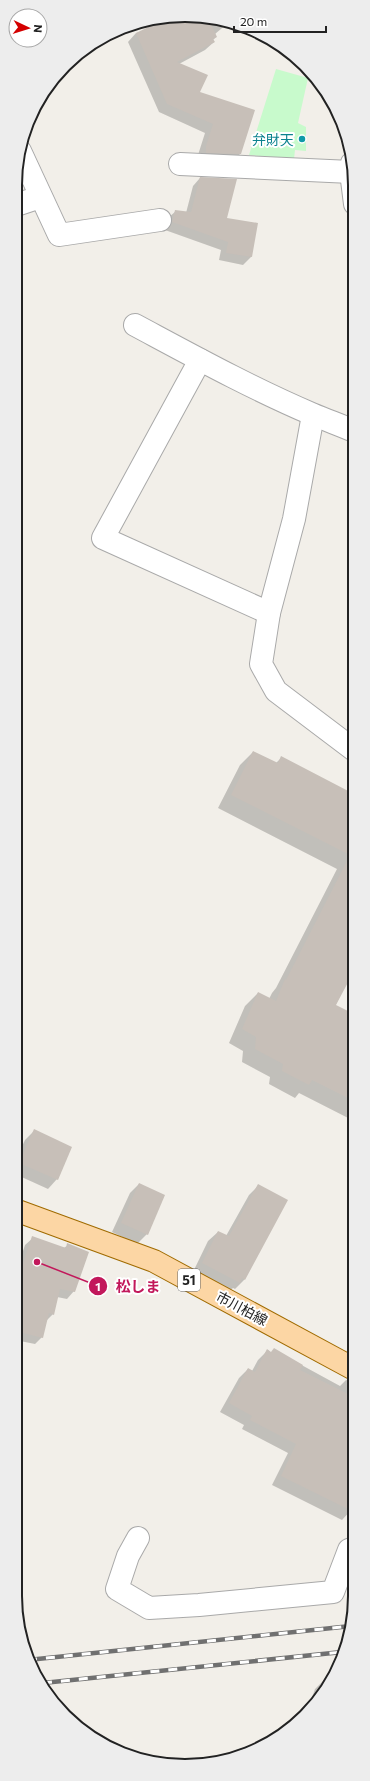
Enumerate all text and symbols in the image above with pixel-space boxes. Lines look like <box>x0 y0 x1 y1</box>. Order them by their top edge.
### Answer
north arrow <box>8 8 48 48</box>
scale bar <box>234 8 326 34</box>
text: 20 m <box>240 14 267 28</box>
text: N <box>32 24 45 33</box>
place label: 弁財天 <box>252 131 294 148</box>
marker: 弁財天 <box>297 134 307 144</box>
road number: 51 <box>178 1269 200 1291</box>
callout: 松しま <box>88 1273 169 1300</box>
text: 松しま <box>115 1277 161 1295</box>
text: 1 <box>95 1279 101 1293</box>
street label: 市川柏線 <box>213 1287 271 1329</box>

